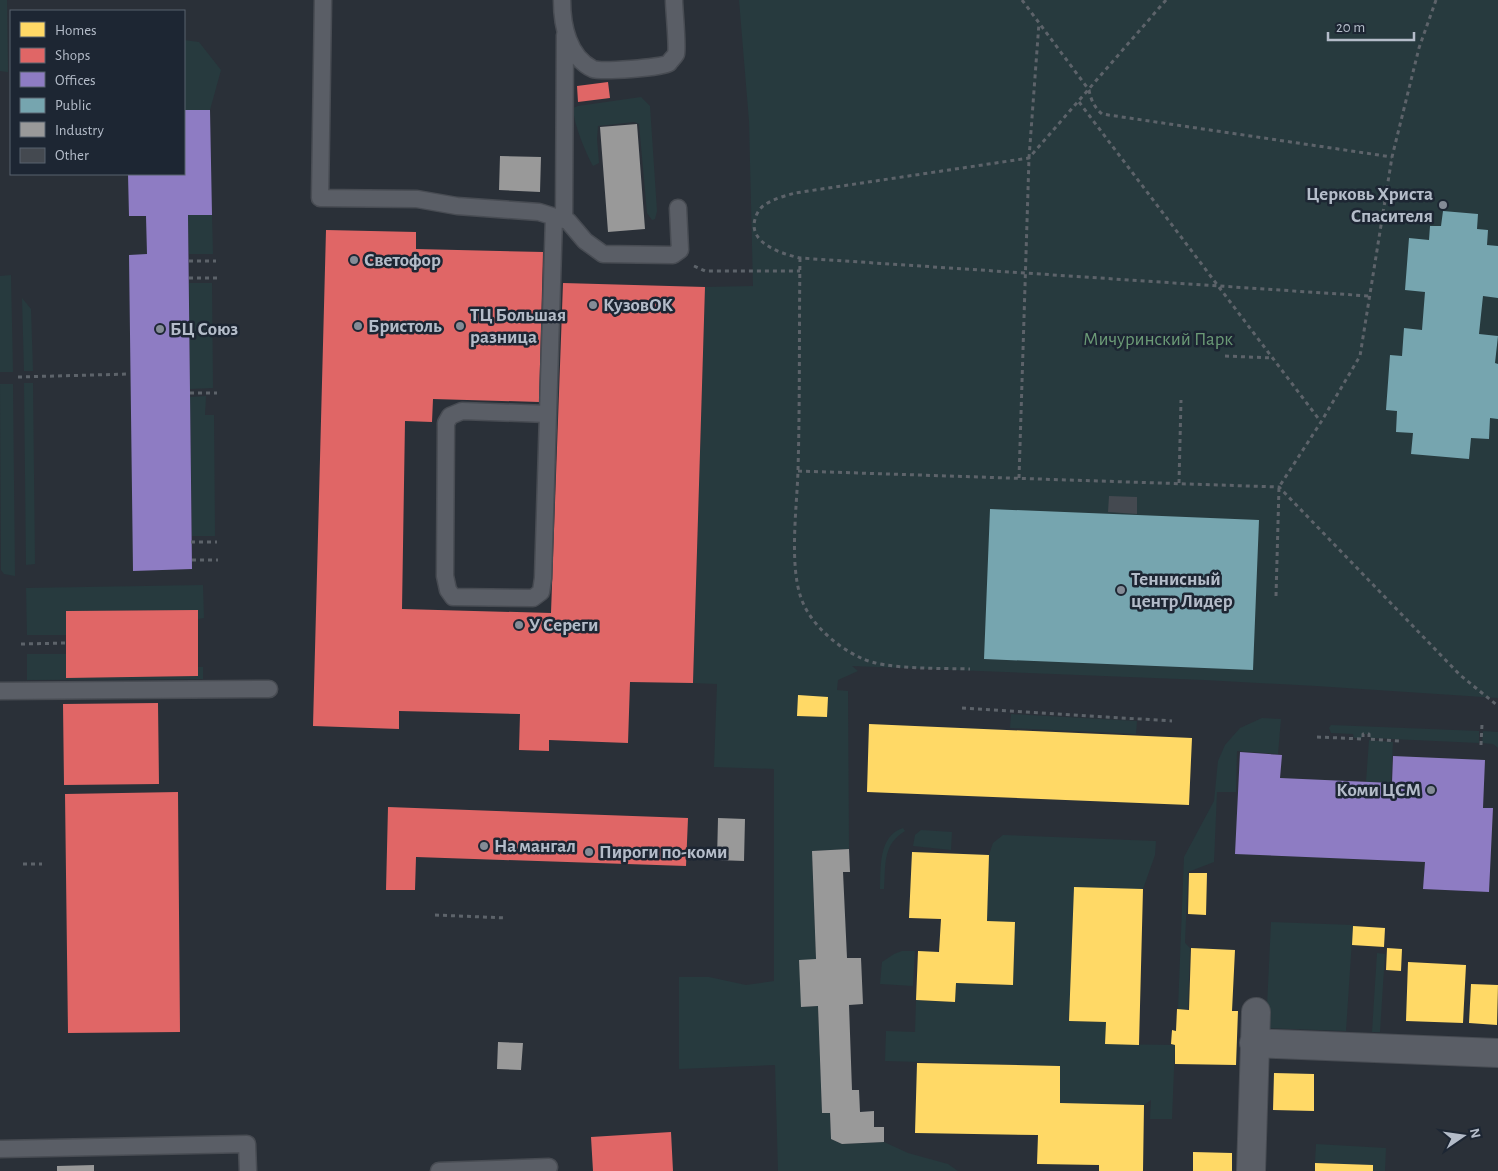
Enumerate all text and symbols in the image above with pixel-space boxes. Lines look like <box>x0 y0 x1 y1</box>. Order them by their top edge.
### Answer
legend <box>10 10 185 175</box>
scale bar <box>1328 10 1414 42</box>
text: 20 m <box>1336 20 1365 35</box>
text: Homes <box>55 23 97 38</box>
text: Shops <box>55 48 90 63</box>
text: Offices <box>55 73 96 88</box>
text: Public <box>55 98 91 113</box>
text: Industry <box>55 123 104 138</box>
text: Other <box>55 148 89 163</box>
place label: Церковь Христа Спасителя <box>1306 185 1433 226</box>
marker: Церковь Христа Спасителя <box>1437 199 1449 211</box>
place label: Светофор <box>364 251 441 270</box>
marker: Светофор <box>348 254 360 266</box>
place label: КузовОК <box>603 296 674 315</box>
marker: КузовОК <box>587 299 599 311</box>
place label: ТЦ Большая разница <box>470 306 566 347</box>
place label: Бристоль <box>368 317 442 336</box>
place label: БЦ Союз <box>170 320 238 339</box>
marker: Бристоль <box>352 320 364 332</box>
marker: ТЦ Большая разница <box>454 320 466 332</box>
marker: БЦ Союз <box>154 323 166 335</box>
park label: Мичуринский Парк <box>1083 330 1233 349</box>
place label: Теннисный центр Лидер <box>1131 570 1233 611</box>
marker: Теннисный центр Лидер <box>1115 584 1127 596</box>
place label: У Сереги <box>529 616 598 635</box>
marker: У Сереги <box>513 619 525 631</box>
place label: Коми ЦСМ <box>1336 781 1421 800</box>
marker: Коми ЦСМ <box>1425 784 1437 796</box>
place label: На мангал <box>494 837 576 856</box>
marker: На мангал <box>478 840 490 852</box>
place label: Пироги по-коми <box>599 843 727 862</box>
marker: Пироги по-коми <box>583 846 595 858</box>
north arrow <box>1438 1111 1488 1161</box>
text: N <box>1467 1127 1483 1140</box>

